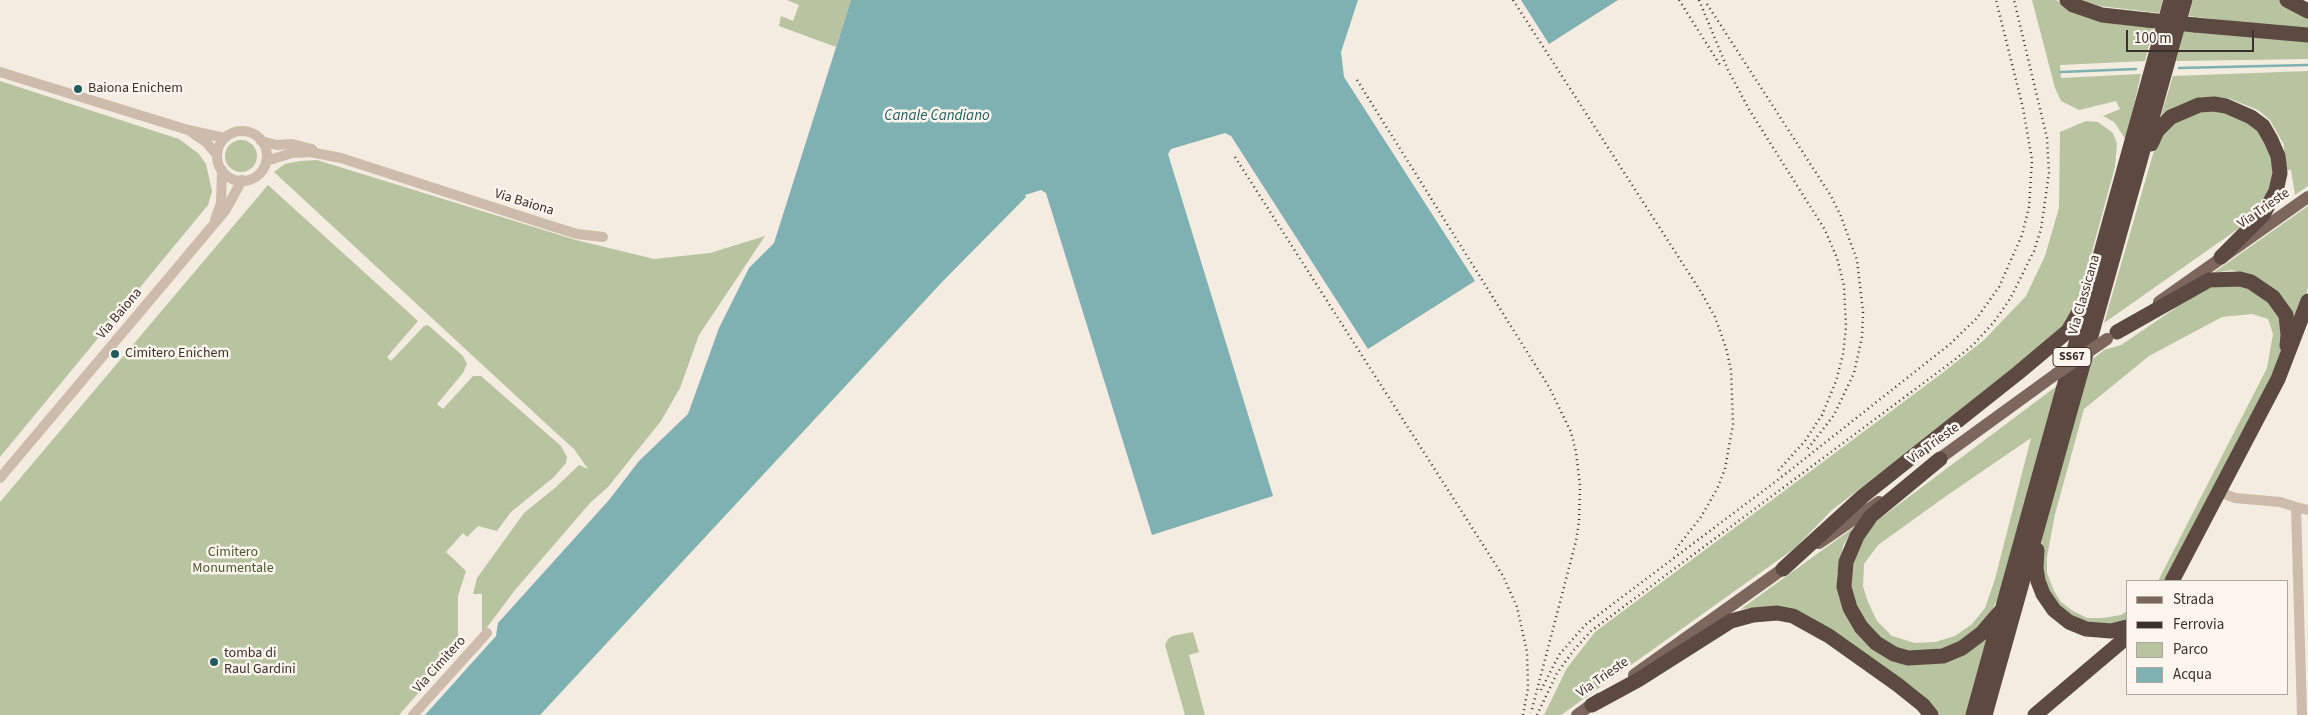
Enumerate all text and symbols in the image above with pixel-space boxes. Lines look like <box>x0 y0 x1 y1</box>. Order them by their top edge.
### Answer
scale bar <box>2128 20 2256 52</box>
text: 100 m <box>2134 28 2172 49</box>
place label: Baiona Enichem <box>88 81 183 97</box>
marker: Baiona Enichem <box>72 83 84 95</box>
water label: Canale Candiano <box>884 108 990 126</box>
street label: Via Trieste <box>2235 185 2293 233</box>
street label: Via Baiona <box>492 186 556 220</box>
street label: Via Classicana <box>2066 253 2104 337</box>
street label: Via Baiona <box>94 285 146 343</box>
place label: Cimitero Enichem <box>125 346 229 362</box>
marker: Cimitero Enichem <box>109 348 121 360</box>
road number: SS67 <box>2053 348 2091 367</box>
street label: Via Trieste <box>1905 420 1963 468</box>
park label: Cimitero Monumentale <box>192 545 274 578</box>
legend <box>2126 580 2288 695</box>
text: Strada <box>2173 589 2214 610</box>
text: Ferrovia <box>2173 614 2224 635</box>
street label: Via Cimitero <box>410 633 470 697</box>
text: Parco <box>2173 639 2208 660</box>
place label: tomba di Raul Gardini <box>224 646 296 679</box>
street label: Via Trieste <box>1574 654 1632 702</box>
marker: tomba di Raul Gardini <box>208 656 220 668</box>
text: Acqua <box>2173 664 2212 685</box>

